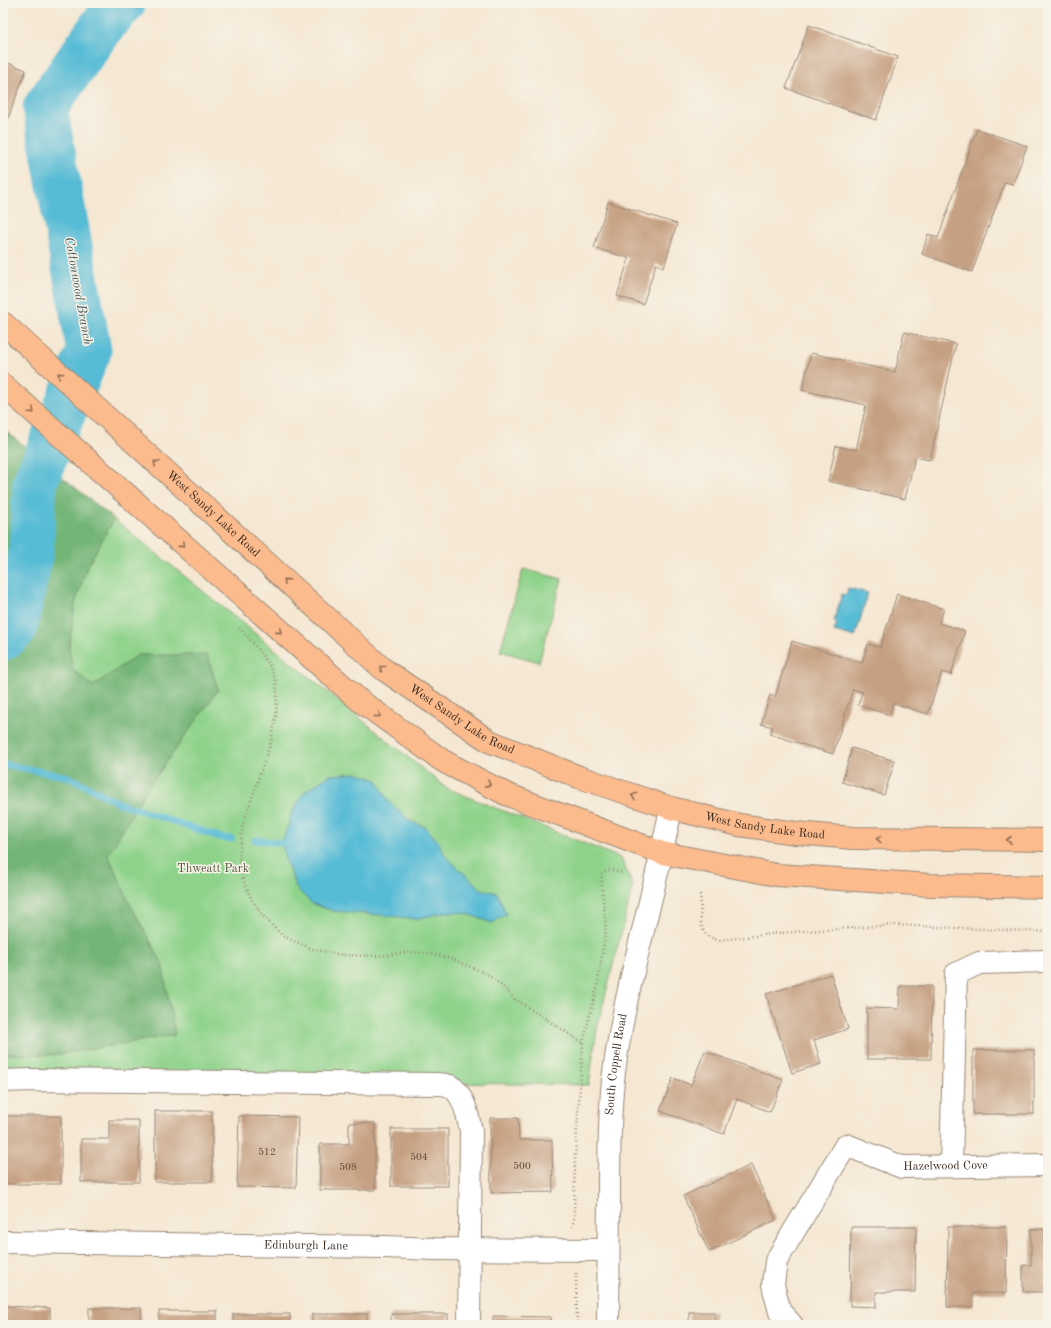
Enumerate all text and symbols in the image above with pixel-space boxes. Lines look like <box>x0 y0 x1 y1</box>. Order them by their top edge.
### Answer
water label: Cottonwood Branch <box>62 236 94 346</box>
one-way arrow <box>57 372 65 380</box>
one-way arrow <box>27 407 35 414</box>
one-way arrow <box>153 460 160 467</box>
street label: West Sandy Lake Road <box>164 469 262 560</box>
one-way arrow <box>177 540 184 547</box>
one-way arrow <box>283 578 291 586</box>
one-way arrow <box>275 626 282 633</box>
one-way arrow <box>380 666 387 673</box>
street label: West Sandy Lake Road <box>407 683 516 757</box>
one-way arrow <box>374 710 381 717</box>
one-way arrow <box>484 779 491 787</box>
one-way arrow <box>630 792 637 800</box>
street label: West Sandy Lake Road <box>704 811 826 842</box>
one-way arrow <box>876 835 882 843</box>
one-way arrow <box>1006 836 1012 844</box>
park label: Thweatt Park <box>177 863 249 875</box>
street label: South Coppell Road <box>604 1013 630 1116</box>
house number: 512 <box>258 1147 276 1157</box>
house number: 504 <box>410 1152 428 1162</box>
street label: Hazelwood Cove <box>903 1160 988 1173</box>
house number: 500 <box>513 1161 531 1171</box>
house number: 508 <box>339 1162 357 1172</box>
street label: Edinburgh Lane <box>264 1239 349 1253</box>

